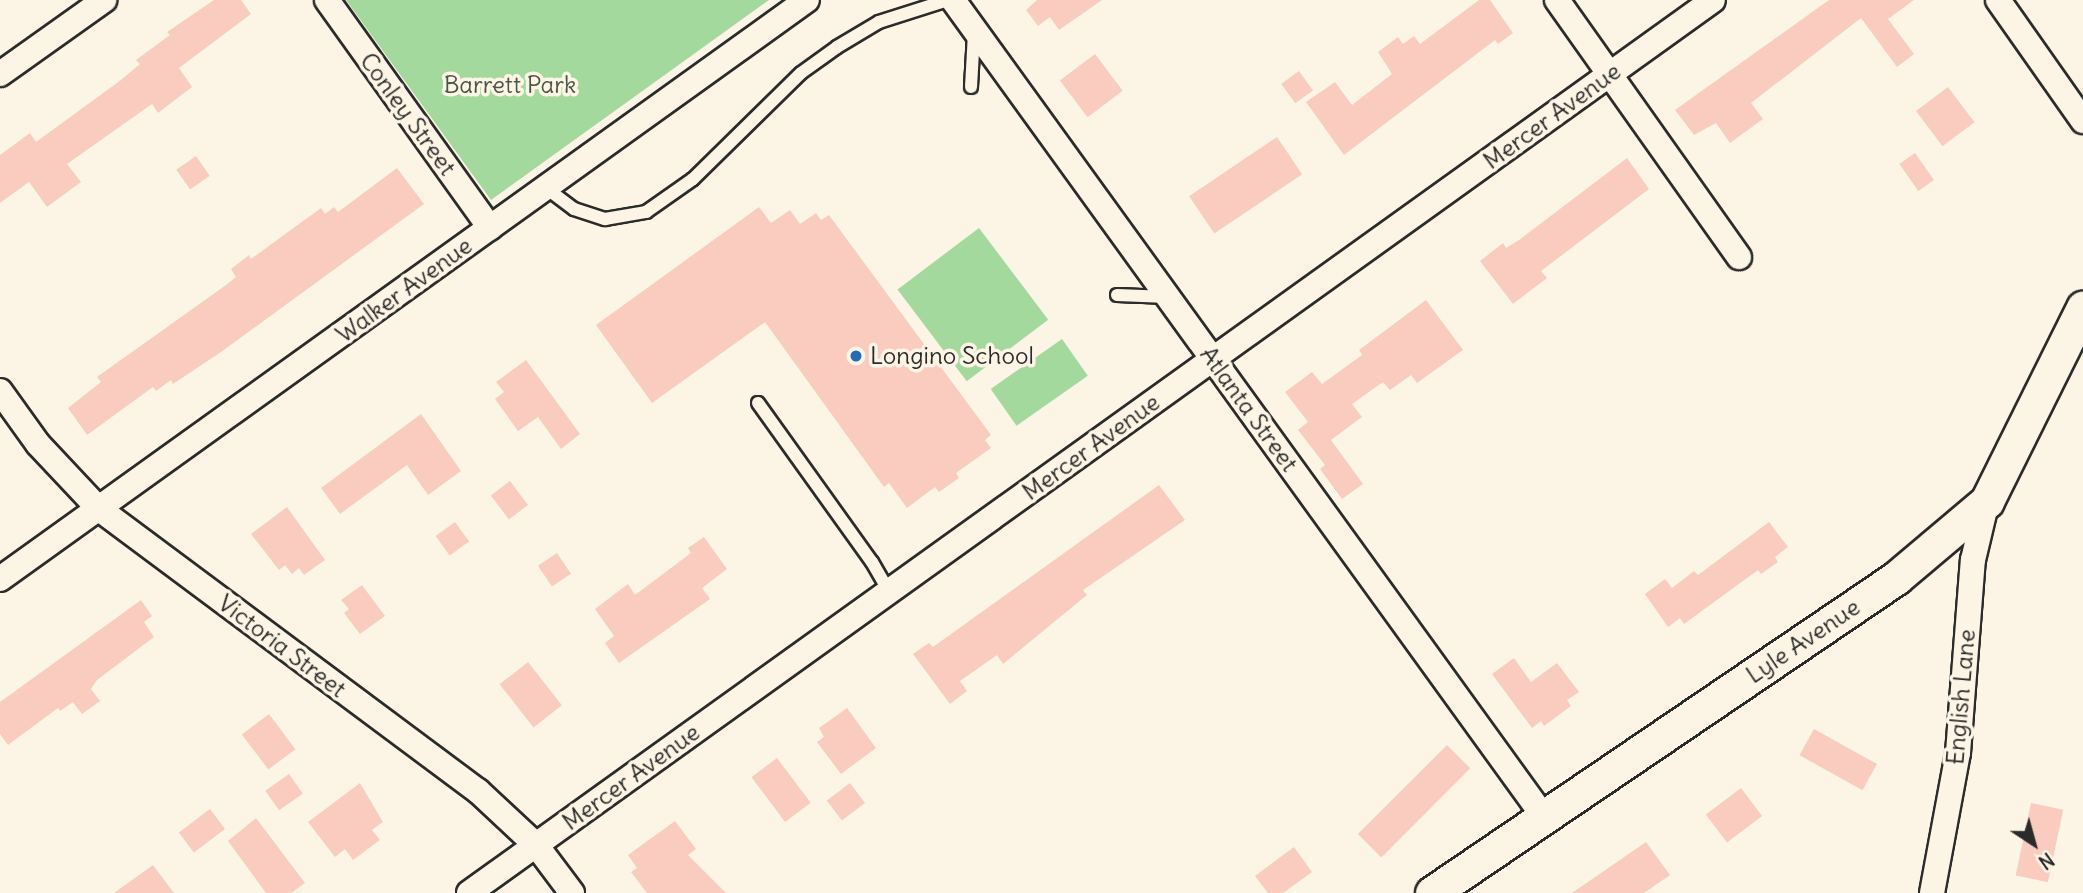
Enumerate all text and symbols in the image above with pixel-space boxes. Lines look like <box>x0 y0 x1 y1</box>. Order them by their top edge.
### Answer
street label: Conley Street <box>354 47 462 181</box>
street label: Mercer Avenue <box>1478 57 1626 175</box>
park label: Barrett Park <box>444 71 576 99</box>
street label: Walker Avenue <box>330 231 478 349</box>
street label: Atlanta Street <box>1194 341 1304 477</box>
place label: Longino School <box>870 342 1034 370</box>
marker: Longino School <box>848 348 864 364</box>
street label: Mercer Avenue <box>1017 388 1165 506</box>
street label: Victoria Street <box>212 589 352 703</box>
street label: Lyle Avenue <box>1741 592 1865 690</box>
street label: English Lane <box>1941 628 1981 766</box>
street label: Mercer Avenue <box>557 718 705 836</box>
north arrow <box>1999 809 2069 879</box>
text: N <box>2034 847 2059 875</box>

